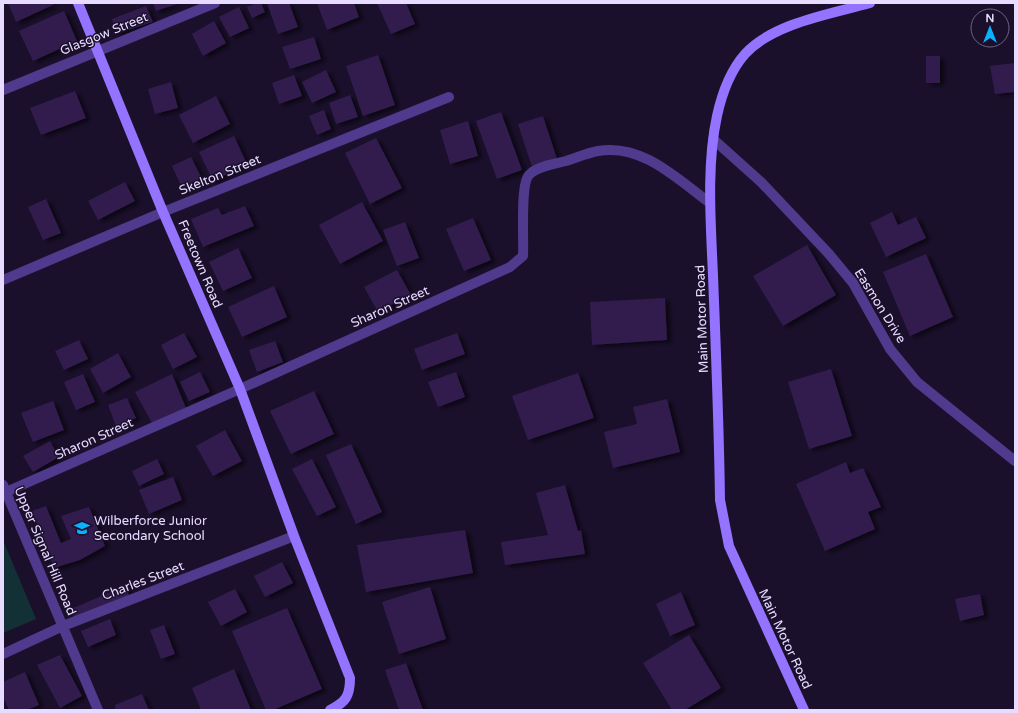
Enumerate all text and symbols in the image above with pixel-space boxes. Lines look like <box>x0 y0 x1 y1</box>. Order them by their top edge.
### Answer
north arrow <box>970 8 1010 48</box>
street label: Glasgow Street <box>58 9 150 59</box>
text: N <box>986 12 994 25</box>
street label: Skelton Street <box>177 151 263 199</box>
street label: Freetown Road <box>174 218 226 310</box>
street label: Main Motor Road <box>692 265 712 373</box>
street label: Easmon Drive <box>851 266 909 346</box>
street label: Sharon Street <box>348 283 432 331</box>
street label: Sharon Street <box>52 415 136 463</box>
street label: Upper Signal Hill Road <box>11 484 79 618</box>
place label: Wilberforce Junior Secondary School <box>94 513 207 544</box>
school or university icon: Wilberforce Junior Secondary School <box>73 519 91 537</box>
street label: Charles Street <box>100 558 186 604</box>
street label: Main Motor Road <box>755 586 815 692</box>

